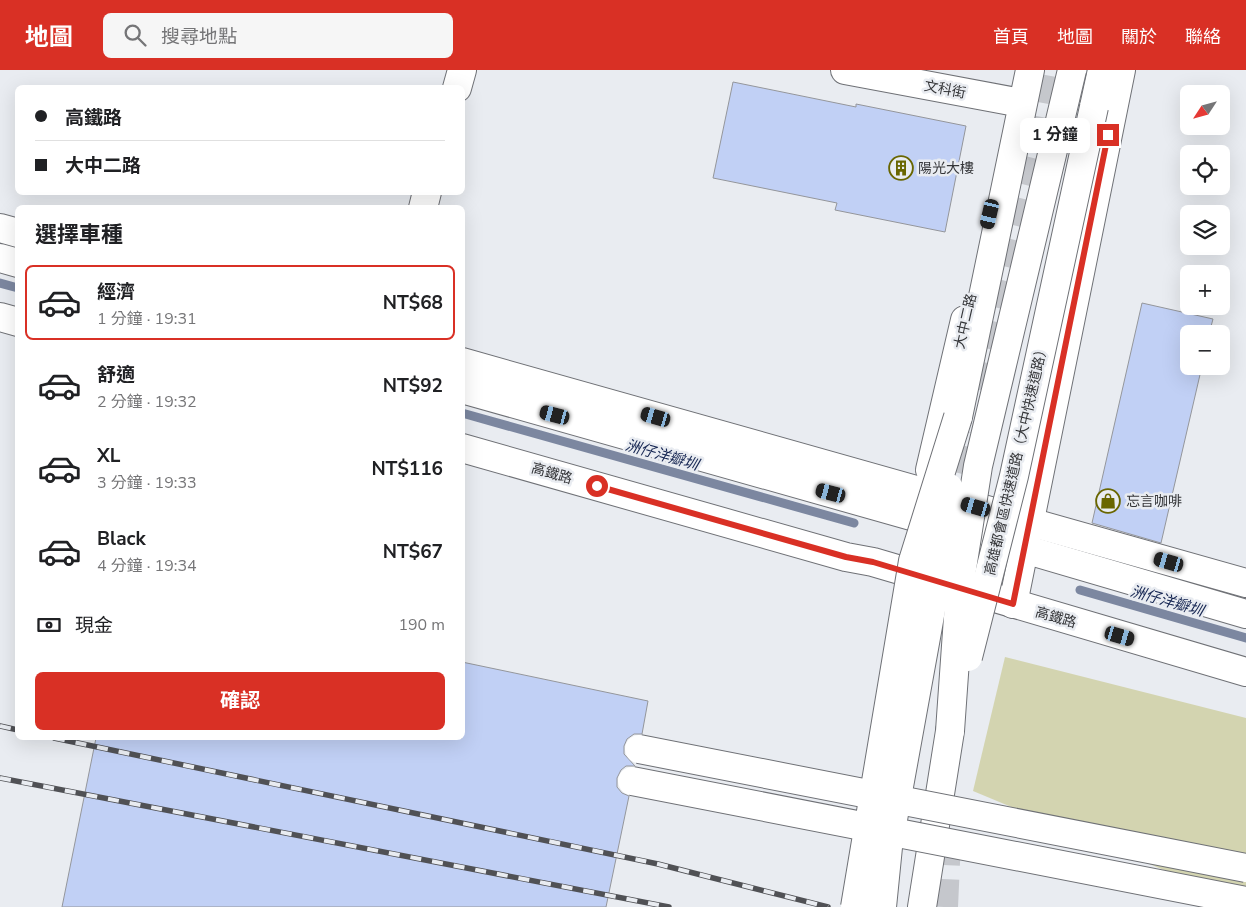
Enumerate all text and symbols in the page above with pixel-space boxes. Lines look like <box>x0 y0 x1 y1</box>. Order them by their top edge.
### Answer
search box <box>103 13 453 58</box>
text: 地圖 <box>25 21 73 53</box>
icon: search <box>121 21 149 49</box>
text: 搜尋地點 <box>161 24 237 50</box>
text: 首頁 <box>993 25 1029 49</box>
text: 地圖 <box>1057 25 1093 49</box>
text: 關於 <box>1121 25 1157 49</box>
text: 聯絡 <box>1185 25 1221 49</box>
street label: 文科街 <box>922 76 967 103</box>
north arrow <box>1180 85 1230 135</box>
map controls <box>1180 85 1230 375</box>
text: 高鐵路 <box>65 105 122 131</box>
callout: 1 分鐘 <box>1020 118 1090 152</box>
text: 1 分鐘 <box>1032 124 1078 146</box>
route end <box>1097 124 1119 146</box>
button: locate <box>1180 145 1230 195</box>
text: 大中二路 <box>65 153 141 179</box>
building icon: 陽光大樓 <box>888 155 914 181</box>
place label: 陽光大樓 <box>918 159 974 178</box>
car <box>979 198 1000 230</box>
button: layers <box>1180 205 1230 255</box>
text: 選擇車種 <box>35 220 123 250</box>
button: + <box>1180 265 1230 315</box>
text: 經濟 <box>97 279 135 305</box>
icon: car <box>37 280 82 325</box>
text: NT$68 <box>383 290 443 316</box>
street label: 大中二路 <box>950 292 981 351</box>
text: 1 分鐘 · 19:31 <box>97 308 197 330</box>
button: − <box>1180 325 1230 375</box>
street label: 高雄都會區快速道路（大中快速道路） <box>980 341 1053 577</box>
text: 舒適 <box>97 362 135 388</box>
icon: car <box>37 363 82 408</box>
text: NT$92 <box>383 373 443 399</box>
text: 2 分鐘 · 19:32 <box>97 391 197 413</box>
car <box>538 404 571 426</box>
car <box>639 406 672 428</box>
water label: 洲仔洋瓣圳 <box>623 435 703 475</box>
text: XL <box>97 443 120 469</box>
icon: car <box>37 446 82 491</box>
text: NT$116 <box>371 456 443 482</box>
street label: 高鐵路 <box>529 459 575 488</box>
text: 3 分鐘 · 19:33 <box>97 472 197 494</box>
route start <box>586 475 608 497</box>
car <box>814 482 847 504</box>
shop icon: 忘言咖啡 <box>1095 488 1121 514</box>
place label: 忘言咖啡 <box>1126 492 1182 511</box>
car <box>959 496 992 518</box>
text: Black <box>97 526 146 552</box>
icon: car <box>37 529 82 574</box>
text: NT$67 <box>383 539 443 565</box>
car <box>1152 551 1185 573</box>
text: 4 分鐘 · 19:34 <box>97 555 197 577</box>
water label: 洲仔洋瓣圳 <box>1128 581 1208 621</box>
street label: 高鐵路 <box>1033 603 1079 632</box>
icon: cash <box>35 611 63 639</box>
text: 現金 <box>75 613 113 639</box>
text: 190 m <box>398 614 445 636</box>
car <box>1103 625 1136 647</box>
button: 確認 <box>35 672 445 730</box>

